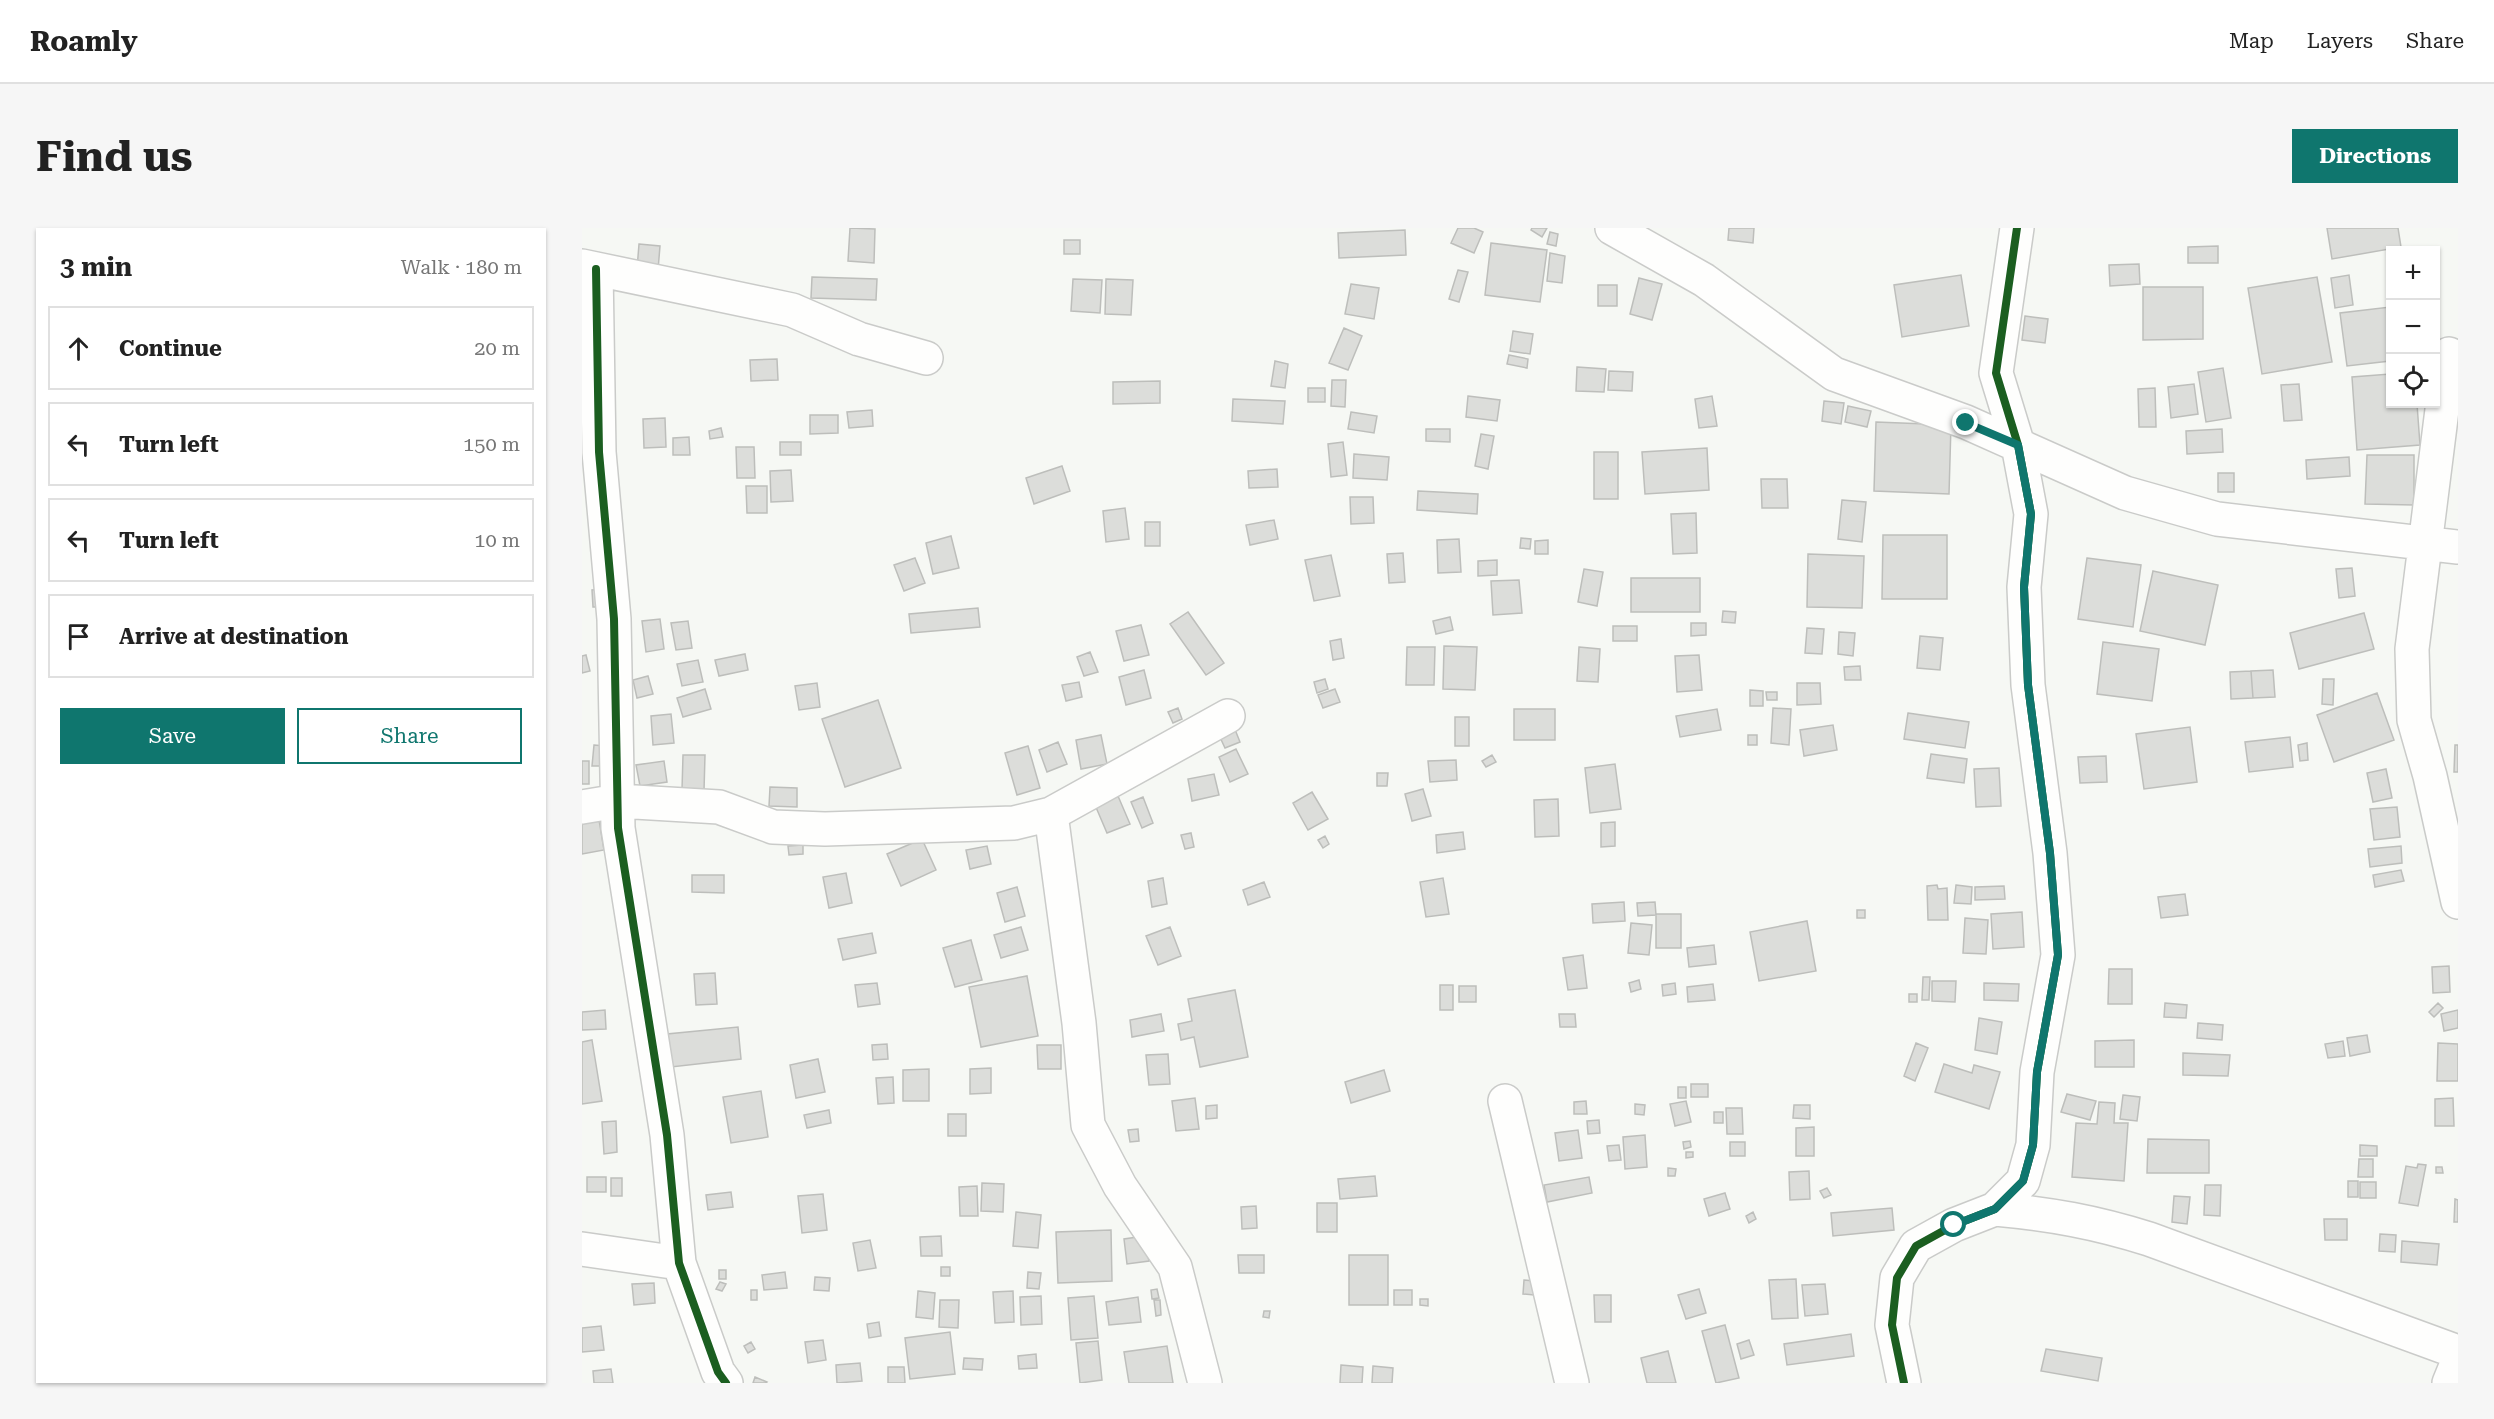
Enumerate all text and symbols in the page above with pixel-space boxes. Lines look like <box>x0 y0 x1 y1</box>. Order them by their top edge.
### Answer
text: Roamly <box>30 25 138 58</box>
text: Map <box>2229 29 2274 53</box>
text: Layers <box>2307 29 2373 53</box>
text: Share <box>2406 29 2464 53</box>
button: Directions <box>2292 129 2458 183</box>
text: Find us <box>36 132 193 181</box>
map controls <box>2386 246 2440 408</box>
button: + <box>2386 246 2440 300</box>
text: 3 min <box>60 252 132 282</box>
text: Walk · 180 m <box>401 255 522 279</box>
button: − <box>2386 300 2440 354</box>
icon: ahead <box>62 332 95 365</box>
text: Continue <box>119 336 222 361</box>
text: 20 m <box>474 336 520 360</box>
button: locate <box>2386 354 2440 408</box>
route end <box>1952 409 1978 435</box>
icon: left <box>62 428 95 461</box>
text: Turn left <box>119 432 219 457</box>
text: 150 m <box>463 432 520 456</box>
icon: left <box>62 524 95 557</box>
text: Turn left <box>119 528 219 553</box>
text: 10 m <box>474 528 520 552</box>
icon: arrive <box>62 620 95 653</box>
text: Arrive at destination <box>119 624 348 649</box>
button: Save <box>60 708 285 764</box>
button: Share <box>297 708 522 764</box>
route start <box>1940 1211 1966 1237</box>

